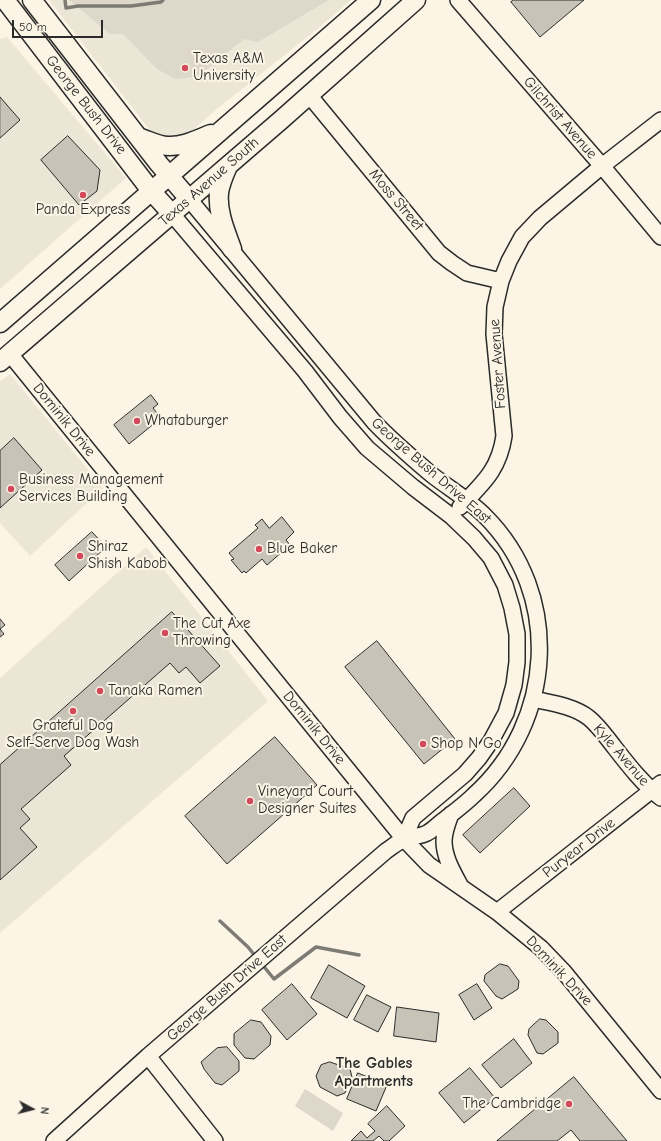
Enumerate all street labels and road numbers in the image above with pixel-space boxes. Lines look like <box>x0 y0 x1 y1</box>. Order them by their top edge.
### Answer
street label: George Bush Drive <box>42 52 130 158</box>
street label: Gilchrist Avenue <box>519 73 601 163</box>
street label: Texas Avenue South <box>155 134 263 230</box>
street label: Moss Street <box>365 165 427 235</box>
street label: Foster Avenue <box>486 319 510 409</box>
street label: Dominik Drive <box>29 380 99 460</box>
street label: George Bush Drive East <box>367 414 495 528</box>
street label: Dominik Drive <box>279 688 349 768</box>
street label: Kyle Avenue <box>589 720 653 790</box>
street label: Puryear Drive <box>539 814 619 882</box>
street label: George Bush Drive East <box>163 931 291 1045</box>
street label: Dominik Drive <box>522 932 596 1010</box>

